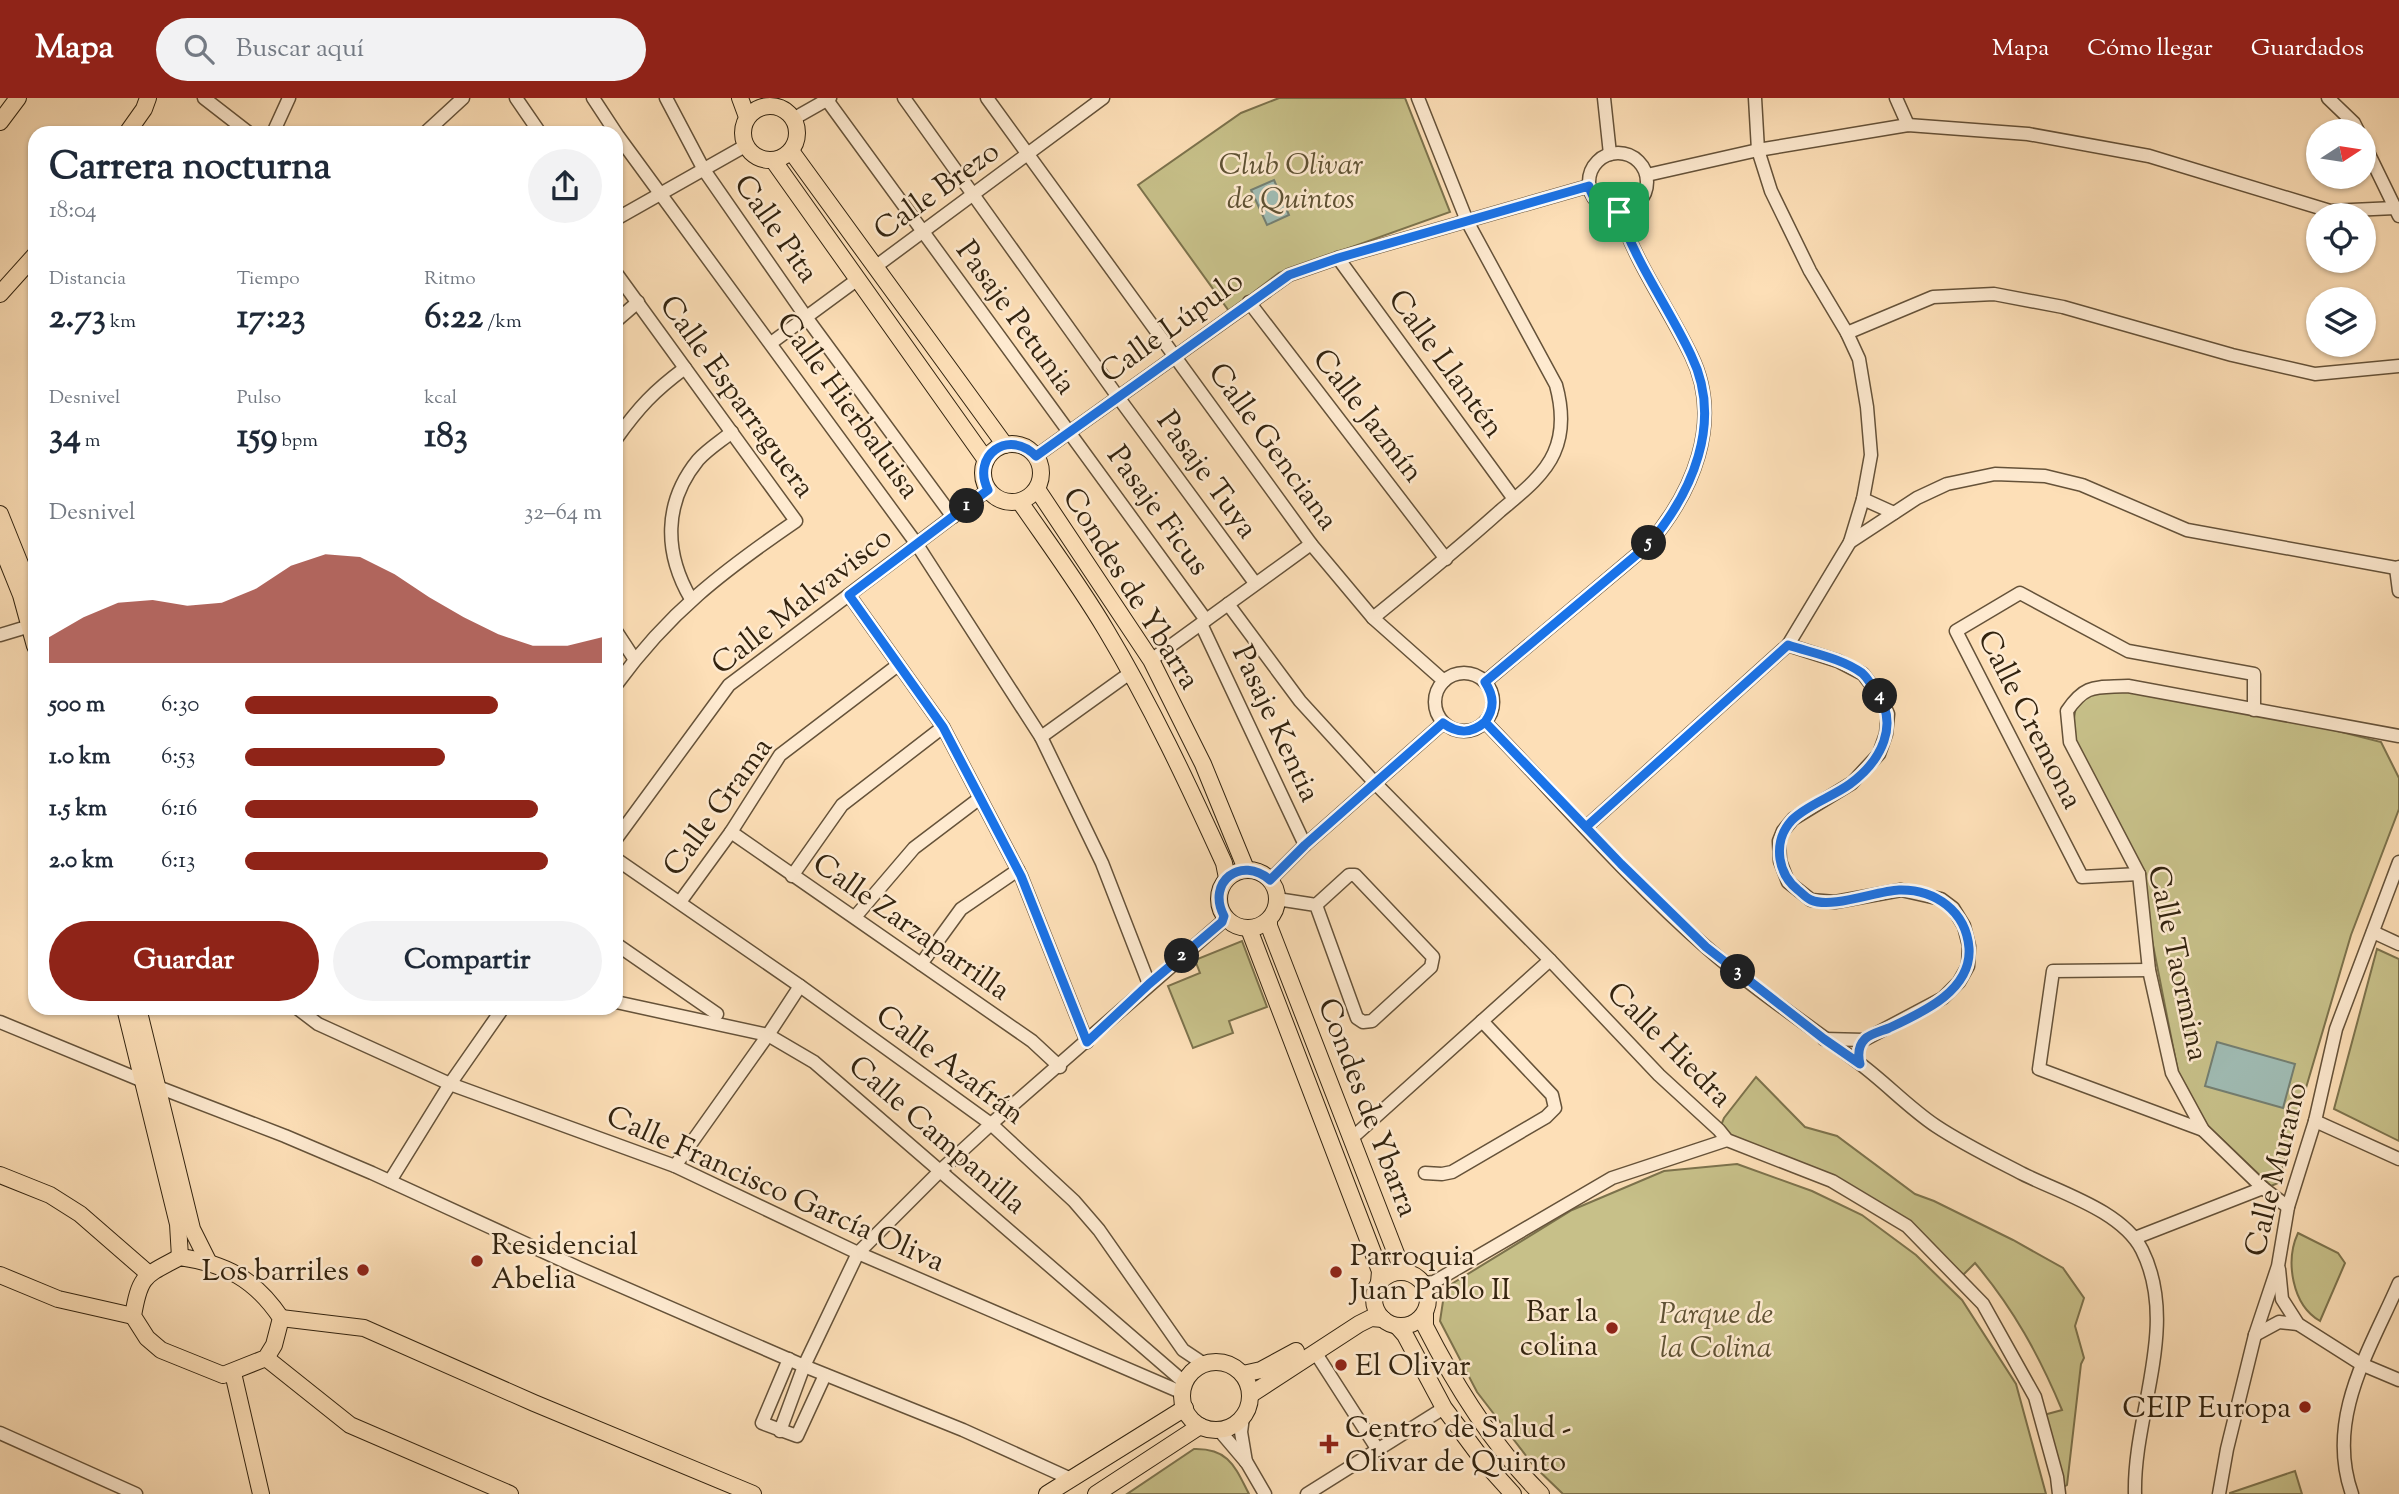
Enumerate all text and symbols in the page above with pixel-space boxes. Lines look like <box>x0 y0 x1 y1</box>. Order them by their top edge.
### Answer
search box <box>156 18 646 81</box>
text: Mapa <box>35 25 114 73</box>
icon: search <box>180 30 218 68</box>
text: Buscar aquí <box>236 31 364 68</box>
text: Mapa <box>1992 32 2049 66</box>
text: Cómo llegar <box>2087 32 2213 66</box>
text: Guardados <box>2251 32 2364 66</box>
north arrow <box>2306 119 2376 189</box>
map controls <box>2306 119 2376 357</box>
street label: Calle Brezo <box>866 132 1009 252</box>
text: Carrera nocturna <box>49 142 331 196</box>
park label: Club Olivar de Quintos <box>1219 145 1364 222</box>
button: share <box>528 149 602 223</box>
street label: Calle Pita <box>722 167 828 292</box>
pin <box>1589 182 1649 242</box>
icon: arrive <box>1600 193 1638 231</box>
text: 18:04 <box>49 195 97 228</box>
button: locate <box>2306 203 2376 273</box>
street label: Pasaje Petunia <box>944 232 1086 405</box>
street label: Calle Lúpulo <box>1092 261 1253 395</box>
text: Distancia <box>49 266 126 293</box>
text: Tiempo <box>237 266 300 293</box>
text: Ritmo <box>424 266 476 293</box>
street label: Calle Llantén <box>1376 281 1514 448</box>
street label: Calle Esparraguera <box>648 287 824 508</box>
button: layers <box>2306 287 2376 357</box>
text: 2.73 <box>49 293 106 344</box>
text: 17:23 <box>237 293 306 344</box>
text: 6:22 <box>424 293 483 344</box>
street label: Calle Hierbaluisa <box>765 304 929 509</box>
text: km <box>106 309 136 336</box>
text: /km <box>483 309 522 336</box>
street label: Calle Jazmín <box>1301 341 1433 493</box>
street label: Calle Genciana <box>1196 355 1348 540</box>
text: Desnivel <box>49 385 120 412</box>
text: Pulso <box>237 385 281 412</box>
text: kcal <box>424 385 457 412</box>
street label: Pasaje Tuya <box>1145 403 1267 548</box>
text: 34 <box>49 412 81 463</box>
text: 159 <box>237 412 278 463</box>
text: 183 <box>424 412 468 463</box>
text: m <box>81 428 101 455</box>
text: bpm <box>278 428 318 455</box>
street label: Pasaje Ficus <box>1095 438 1219 585</box>
street label: Condes de Ybarra <box>1050 480 1209 699</box>
pin: 1 <box>950 488 984 524</box>
text: 1 <box>963 492 970 519</box>
text: Desnivel <box>49 497 135 530</box>
text: 32–64 m <box>524 497 602 530</box>
street label: Calle Malvavisco <box>703 518 902 686</box>
pin: 5 <box>1632 526 1666 560</box>
text: 5 <box>1645 529 1652 556</box>
street label: Calle Cremona <box>1965 623 2092 817</box>
street label: Pasaje Kentia <box>1220 639 1330 810</box>
pin: 4 <box>1862 678 1898 714</box>
text: 4 <box>1875 682 1884 709</box>
text: 500 m <box>49 689 105 722</box>
text: 6:30 <box>161 689 199 722</box>
street label: Calle Grama <box>654 729 784 886</box>
text: 1.0 km <box>49 741 111 774</box>
text: 6:53 <box>161 741 195 774</box>
text: 1.5 km <box>49 793 107 826</box>
text: 6:16 <box>161 793 197 826</box>
street label: Calle Zarzaparrilla <box>803 844 1018 1012</box>
text: 2.0 km <box>49 845 114 878</box>
text: 6:13 <box>161 845 195 878</box>
street label: Calle Taormina <box>2135 862 2218 1065</box>
button: Guardar <box>49 921 319 1001</box>
button: Compartir <box>333 921 602 1001</box>
pin: 2 <box>1164 938 1200 974</box>
text: 2 <box>1177 942 1186 969</box>
pin: 3 <box>1720 954 1756 990</box>
text: 3 <box>1734 958 1741 985</box>
street label: Calle Hiedra <box>1596 973 1741 1118</box>
street label: Condes de Ybarra <box>1305 992 1428 1224</box>
street label: Calle Azafrán <box>866 996 1033 1137</box>
street label: Calle Campanilla <box>838 1046 1035 1226</box>
street label: Calle Murano <box>2235 1078 2320 1261</box>
street label: Calle Francisco García Oliva <box>599 1096 951 1285</box>
place label: Residencial Abelia <box>491 1225 638 1302</box>
place label: Parroquia Juan Pablo II <box>1348 1236 1511 1313</box>
place label: Los barriles <box>202 1251 349 1294</box>
marker: Residencial Abelia <box>469 1253 485 1269</box>
marker: Los barriles <box>355 1262 371 1278</box>
marker: Parroquia Juan Pablo II <box>1328 1264 1344 1280</box>
place label: Bar la colina <box>1520 1292 1598 1369</box>
park label: Parque de la Colina <box>1659 1294 1773 1371</box>
marker: Bar la colina <box>1604 1320 1620 1336</box>
place label: El Olivar <box>1355 1346 1471 1389</box>
marker: El Olivar <box>1333 1357 1349 1373</box>
place label: CEIP Europa <box>2122 1388 2291 1431</box>
marker: CEIP Europa <box>2297 1399 2313 1415</box>
place label: Centro de Salud - Olivar de Quinto <box>1345 1408 1572 1485</box>
marker: Centro de Salud - Olivar de Quinto <box>1319 1434 1339 1454</box>

